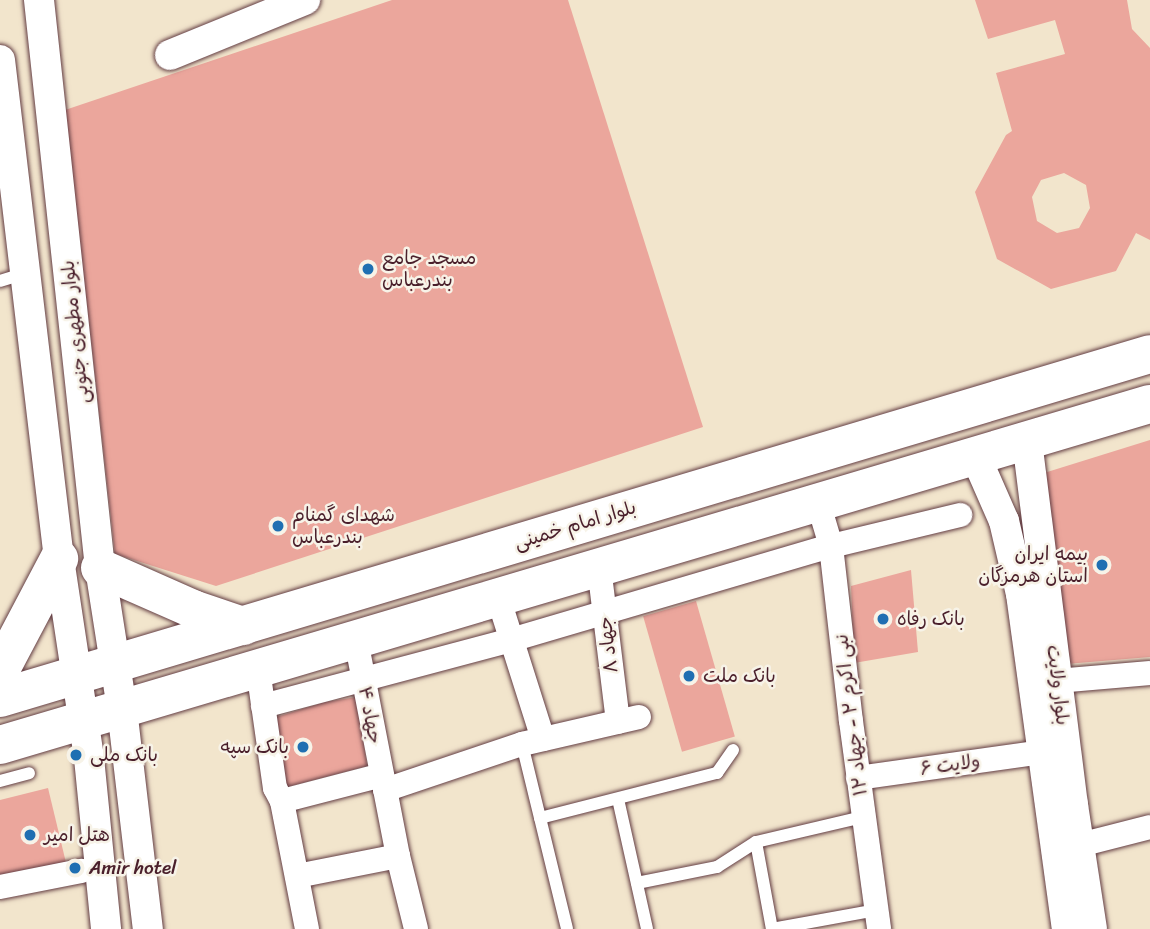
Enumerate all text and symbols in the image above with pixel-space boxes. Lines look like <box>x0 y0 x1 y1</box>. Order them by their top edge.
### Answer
place label: مسجد جامع بندرعباس <box>382 247 476 291</box>
street label: بلوار مطهری جنوبی <box>56 259 94 405</box>
marker: مسجد جامع بندرعباس <box>360 261 376 277</box>
street label: بلوار امام خمینی <box>511 496 639 554</box>
place label: شهدای گمنام بندرعباس <box>292 504 395 548</box>
marker: شهدای گمنام بندرعباس <box>270 518 286 534</box>
place label: بیمه ایران استان هرمزگان <box>978 543 1088 587</box>
marker: بیمه ایران استان هرمزگان <box>1094 557 1110 573</box>
place label: بانک رفاه <box>897 608 965 630</box>
marker: بانک رفاه <box>875 611 891 627</box>
street label: جهاد ۸ <box>593 615 623 675</box>
street label: نبی اکرم ۲ - جهاد ۱۲ <box>830 633 872 797</box>
street label: بلوار ولایت <box>1042 644 1074 726</box>
place label: بانک ملت <box>703 665 776 687</box>
marker: بانک ملت <box>681 668 697 684</box>
street label: جهاد ۴ <box>353 684 387 746</box>
place label: بانک سپه <box>221 736 289 758</box>
marker: بانک سپه <box>295 739 311 755</box>
place label: بانک ملی <box>90 744 158 766</box>
marker: بانک ملی <box>68 747 84 763</box>
street label: ولایت ۶ <box>919 750 981 780</box>
place label: هتل امیر <box>44 824 110 846</box>
marker: هتل امیر <box>22 827 38 843</box>
place label: Amir hotel <box>89 857 177 879</box>
marker: Amir hotel <box>67 860 83 876</box>

